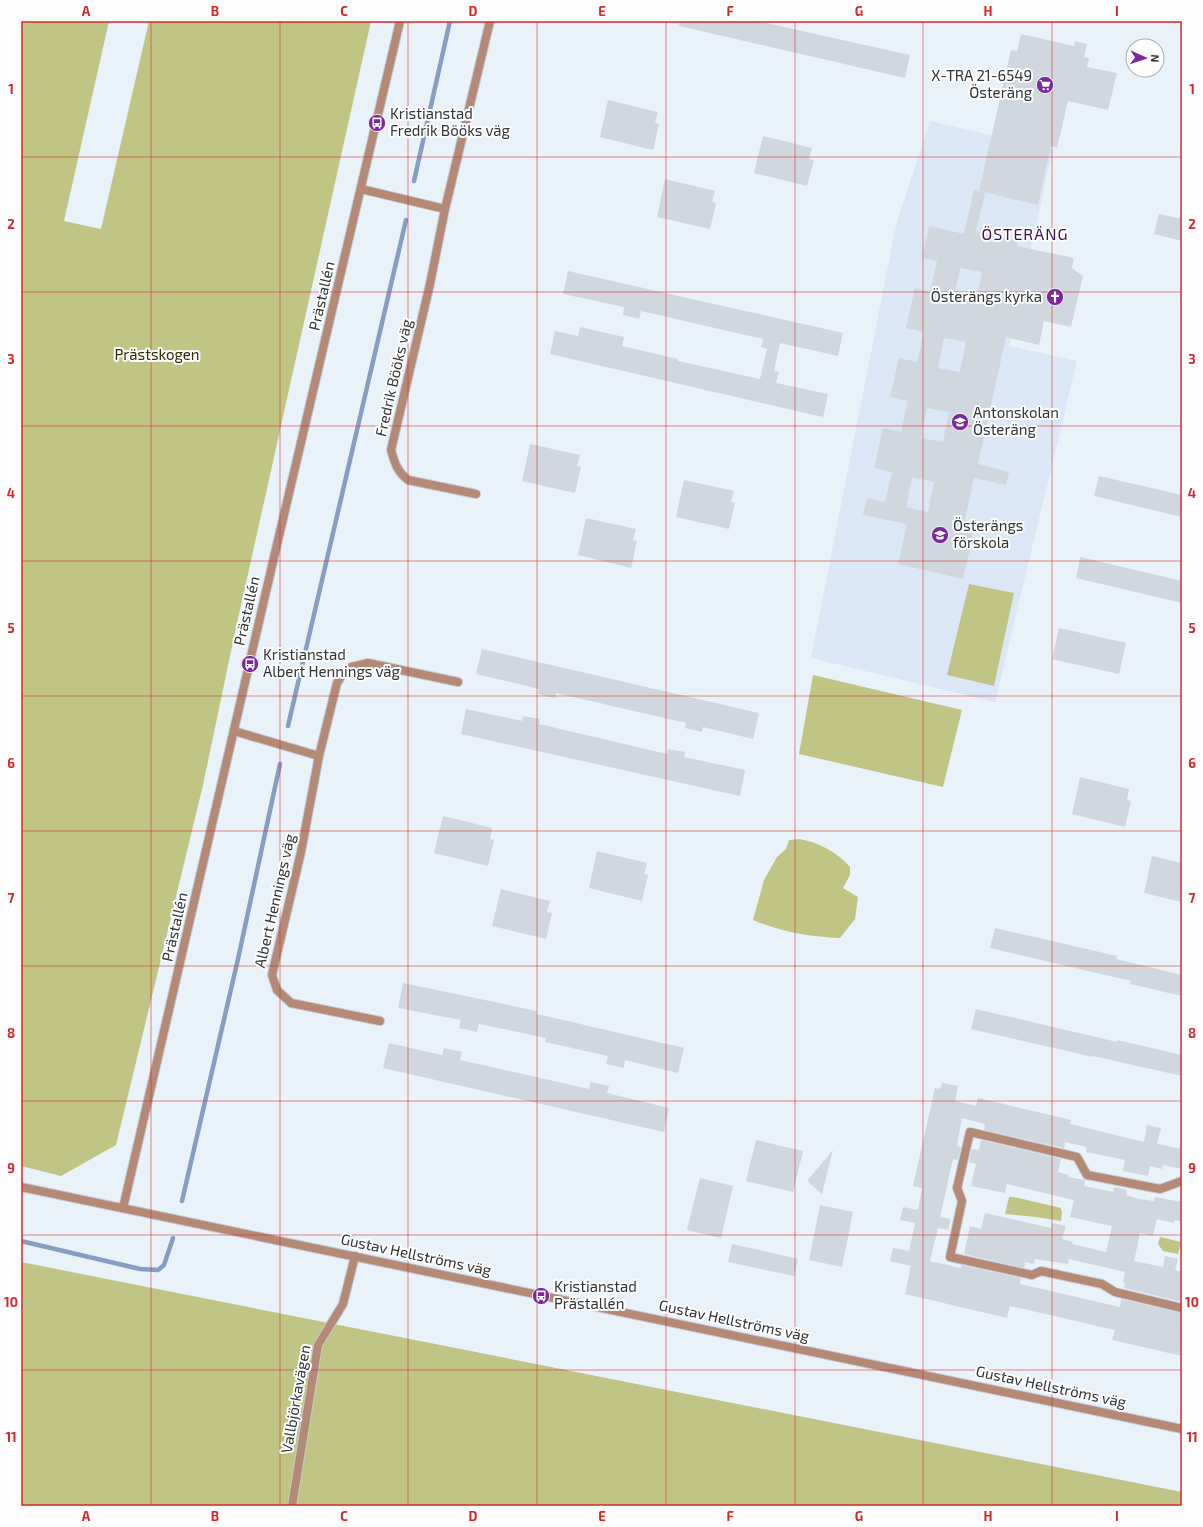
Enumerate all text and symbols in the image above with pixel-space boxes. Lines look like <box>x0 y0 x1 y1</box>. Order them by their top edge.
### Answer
text: A <box>82 3 91 19</box>
text: B <box>211 3 219 19</box>
text: C <box>340 3 348 19</box>
text: D <box>469 3 478 19</box>
text: E <box>598 3 606 19</box>
text: F <box>726 3 734 19</box>
text: G <box>855 3 863 19</box>
text: H <box>984 3 993 19</box>
text: I <box>1115 3 1119 19</box>
north arrow <box>1125 38 1165 78</box>
text: N <box>1149 54 1162 63</box>
place label: X-TRA 21-6549 Österäng <box>931 66 1033 101</box>
supermarket icon: X-TRA 21-6549 Österäng <box>1035 75 1055 95</box>
text: 1 <box>8 81 14 97</box>
text: 1 <box>1189 81 1195 97</box>
place label: Kristianstad Fredrik Bööks väg <box>390 104 511 139</box>
bus stop icon: Kristianstad Fredrik Bööks väg <box>367 113 387 133</box>
text: 2 <box>7 216 15 232</box>
text: 2 <box>1188 216 1196 232</box>
district label: ÖSTERÄNG <box>981 224 1069 243</box>
street label: Prästallén <box>304 259 338 332</box>
place label: Österängs kyrka <box>931 287 1042 305</box>
church icon: Österängs kyrka <box>1045 287 1065 307</box>
street label: Fredrik Bööks väg <box>371 317 415 438</box>
park label: Prästskogen <box>114 345 200 363</box>
text: 3 <box>7 351 15 367</box>
text: 3 <box>1188 351 1196 367</box>
place label: Antonskolan Österäng <box>973 403 1059 438</box>
school or university icon: Antonskolan Österäng <box>950 412 970 432</box>
text: 4 <box>7 485 15 501</box>
text: 4 <box>1188 485 1196 501</box>
place label: Österängs förskola <box>953 516 1023 551</box>
school or university icon: Österängs förskola <box>930 525 950 545</box>
street label: Prästallén <box>229 574 263 647</box>
text: 5 <box>7 620 15 636</box>
text: 5 <box>1188 620 1196 636</box>
place label: Kristianstad Albert Hennings väg <box>263 645 401 680</box>
bus stop icon: Kristianstad Albert Hennings väg <box>240 654 260 674</box>
text: 6 <box>7 755 15 771</box>
text: 6 <box>1188 755 1196 771</box>
street label: Albert Hennings väg <box>250 831 298 969</box>
text: 7 <box>8 890 15 906</box>
street label: Prästallén <box>157 890 191 963</box>
text: 7 <box>1189 890 1196 906</box>
text: 8 <box>7 1025 15 1041</box>
text: 8 <box>1188 1025 1196 1041</box>
text: 9 <box>7 1160 15 1176</box>
text: 9 <box>1188 1160 1196 1176</box>
street label: Gustav Hellströms väg <box>339 1229 494 1279</box>
place label: Kristianstad Prästallén <box>554 1277 637 1312</box>
bus stop icon: Kristianstad Prästallén <box>531 1286 551 1306</box>
text: 10 <box>4 1294 18 1310</box>
text: 10 <box>1185 1294 1199 1310</box>
street label: Gustav Hellströms väg <box>657 1295 812 1345</box>
street label: Vallbjörkavägen <box>277 1343 314 1455</box>
street label: Gustav Hellströms väg <box>974 1361 1129 1411</box>
text: 11 <box>5 1429 17 1445</box>
text: 11 <box>1186 1429 1198 1445</box>
text: A <box>82 1508 91 1524</box>
text: B <box>211 1508 219 1524</box>
text: C <box>340 1508 348 1524</box>
text: D <box>469 1508 478 1524</box>
text: E <box>598 1508 606 1524</box>
text: F <box>726 1508 734 1524</box>
text: G <box>855 1508 863 1524</box>
text: H <box>984 1508 993 1524</box>
text: I <box>1115 1508 1119 1524</box>

